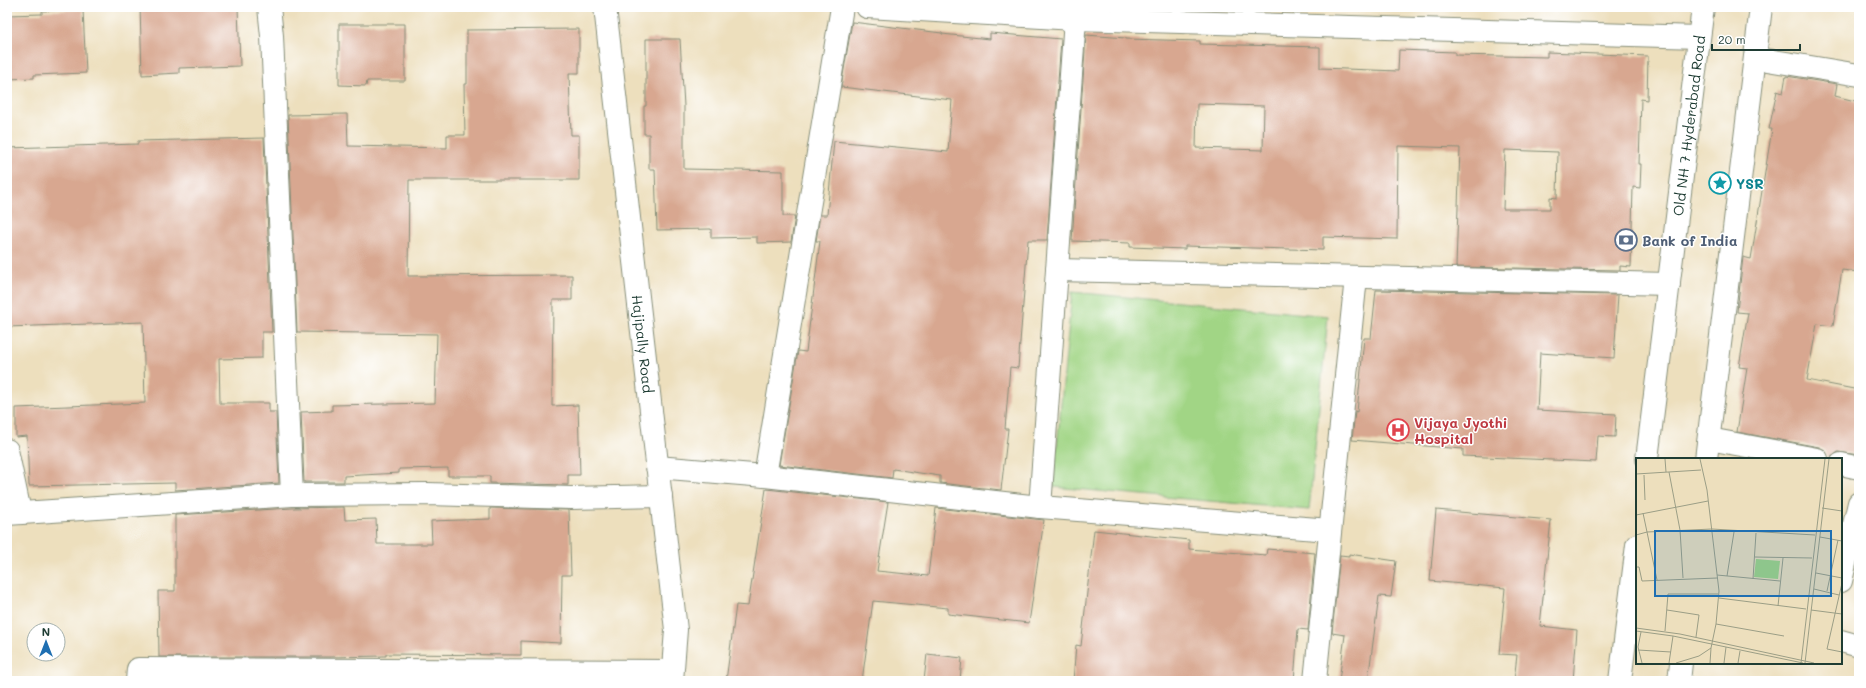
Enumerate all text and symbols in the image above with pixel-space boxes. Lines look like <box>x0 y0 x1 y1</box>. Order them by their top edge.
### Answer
scale bar <box>1712 26 1800 52</box>
text: 20 m <box>1718 31 1746 47</box>
street label: Old NH 7 Hyderabad Road <box>1668 34 1709 217</box>
place icon: YSR <box>1707 170 1733 196</box>
place label: YSR <box>1736 174 1764 193</box>
bank icon: Bank of India <box>1613 227 1639 253</box>
place label: Bank of India <box>1642 231 1738 250</box>
street label: Hajipally Road <box>628 294 658 394</box>
place label: Vijaya Jyothi Hospital <box>1414 413 1507 448</box>
hospital icon: Vijaya Jyothi Hospital <box>1385 417 1411 443</box>
inset map <box>1636 458 1842 664</box>
north arrow <box>26 622 66 662</box>
text: N <box>42 624 50 639</box>

